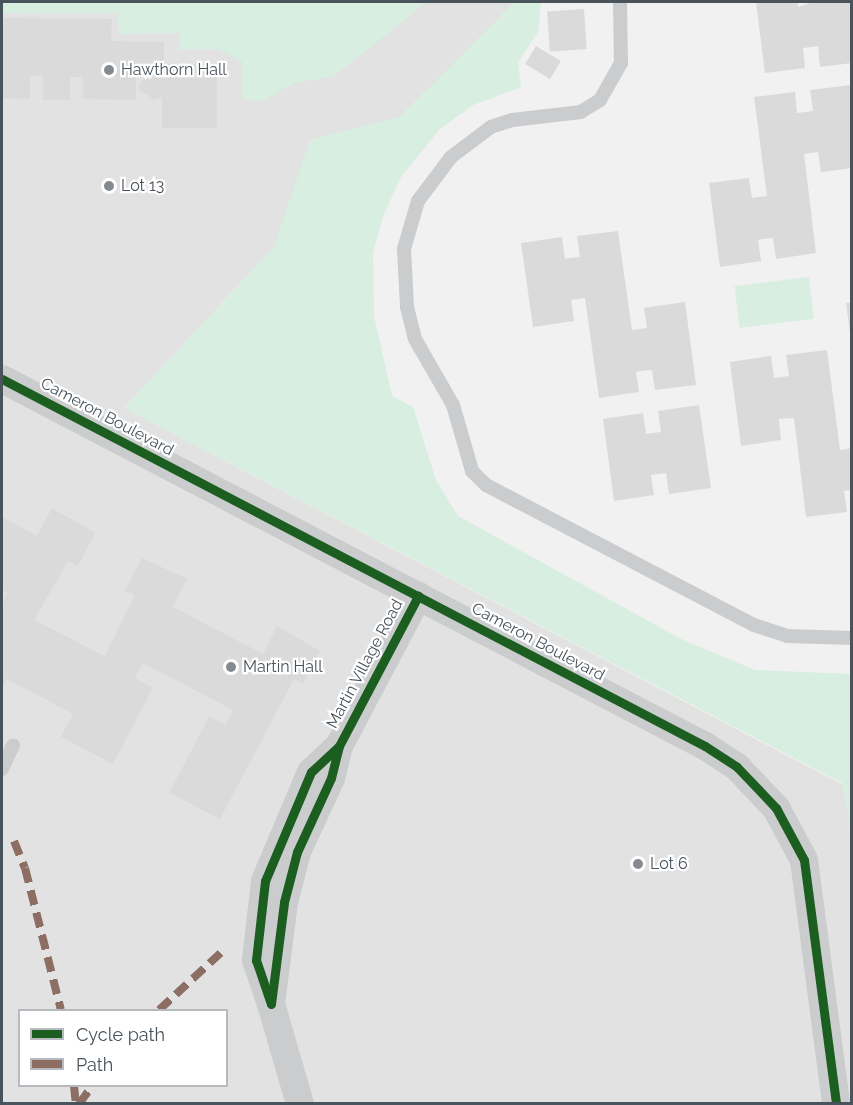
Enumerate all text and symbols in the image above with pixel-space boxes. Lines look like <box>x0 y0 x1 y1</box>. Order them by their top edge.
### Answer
place label: Hawthorn Hall <box>121 60 227 80</box>
marker: Hawthorn Hall <box>102 63 116 77</box>
place label: Lot 13 <box>121 176 164 196</box>
marker: Lot 13 <box>102 179 116 193</box>
street label: Cameron Boulevard <box>37 374 177 460</box>
street label: Martin Village Road <box>323 596 407 732</box>
street label: Cameron Boulevard <box>468 599 608 685</box>
place label: Martin Hall <box>243 657 323 677</box>
marker: Martin Hall <box>224 660 238 674</box>
place label: Lot 6 <box>650 854 688 874</box>
marker: Lot 6 <box>631 857 645 871</box>
legend <box>18 1009 228 1087</box>
text: Cycle path <box>76 1024 165 1045</box>
text: Path <box>76 1054 113 1075</box>

